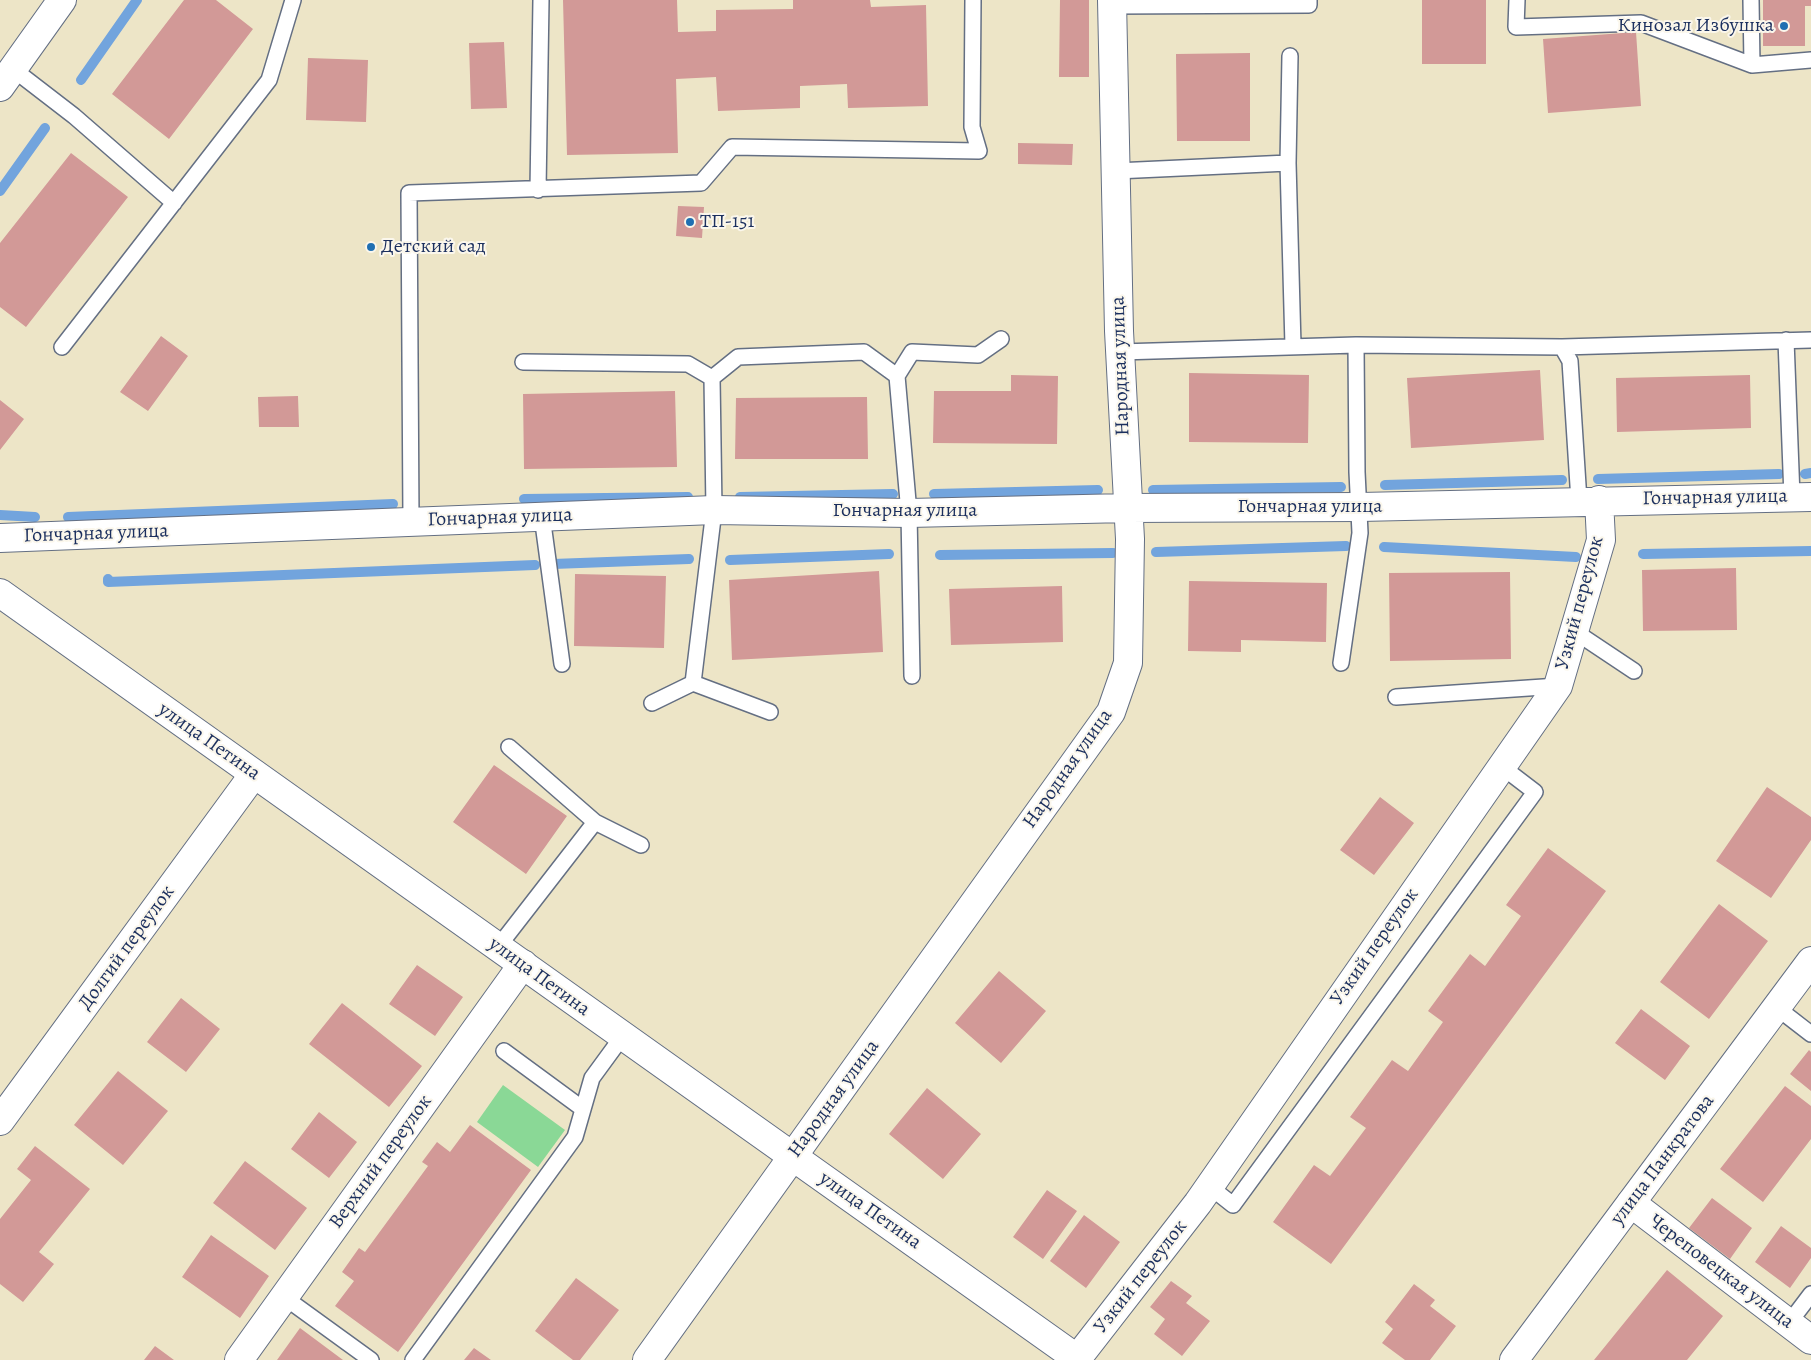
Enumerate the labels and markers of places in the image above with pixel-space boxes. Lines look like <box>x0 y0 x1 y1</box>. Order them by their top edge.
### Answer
place label: Кинозал Избушка <box>1618 14 1774 38</box>
marker: Кинозал Избушка <box>1778 20 1790 32</box>
place label: ТП-151 <box>700 210 754 234</box>
marker: ТП-151 <box>684 216 696 228</box>
place label: Детский сад <box>381 235 486 259</box>
marker: Детский сад <box>365 241 377 253</box>

